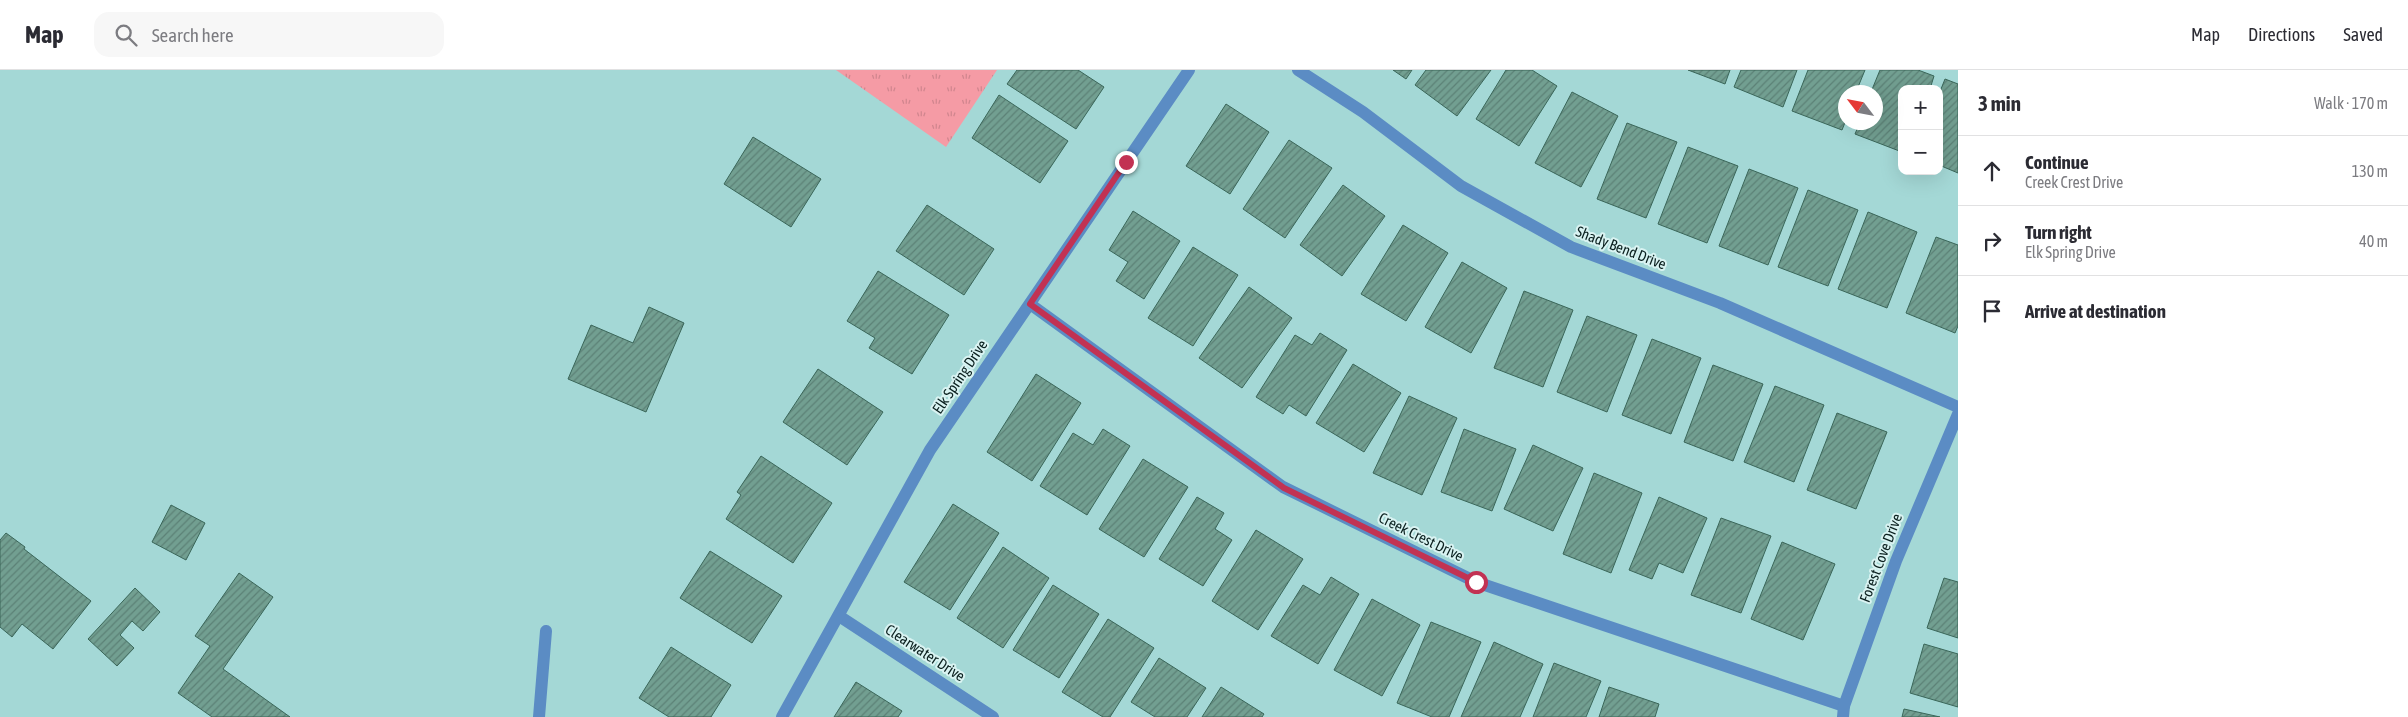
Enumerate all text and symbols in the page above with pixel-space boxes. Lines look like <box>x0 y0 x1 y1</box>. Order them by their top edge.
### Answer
search box <box>94 12 444 57</box>
text: Map <box>25 21 64 48</box>
icon: search <box>112 21 140 49</box>
text: Search here <box>152 24 234 46</box>
text: Map <box>2191 24 2220 45</box>
text: Directions <box>2248 24 2315 45</box>
text: Saved <box>2343 24 2383 45</box>
north arrow <box>1838 85 1883 130</box>
map controls <box>1898 85 1943 175</box>
button: + <box>1898 85 1943 130</box>
text: 3 min <box>1978 91 2021 115</box>
text: Walk · 170 m <box>2314 94 2388 112</box>
button: − <box>1898 130 1943 175</box>
route end <box>1115 151 1138 174</box>
text: Continue <box>2025 151 2089 173</box>
icon: ahead <box>1978 157 2006 185</box>
text: 130 m <box>2352 162 2388 180</box>
text: Creek Crest Drive <box>2025 173 2123 191</box>
text: Turn right <box>2025 221 2092 243</box>
street label: Shady Bend Drive <box>1574 223 1669 273</box>
icon: right <box>1978 227 2006 255</box>
text: 40 m <box>2359 232 2388 250</box>
text: Elk Spring Drive <box>2025 243 2116 261</box>
icon: arrive <box>1978 297 2006 325</box>
text: Arrive at destination <box>2025 300 2166 322</box>
street label: Elk Spring Drive <box>929 336 991 417</box>
street label: Creek Crest Drive <box>1376 509 1467 564</box>
street label: Forest Cove Drive <box>1856 511 1905 604</box>
route start <box>1465 571 1488 594</box>
street label: Clearwater Drive <box>882 621 968 685</box>

